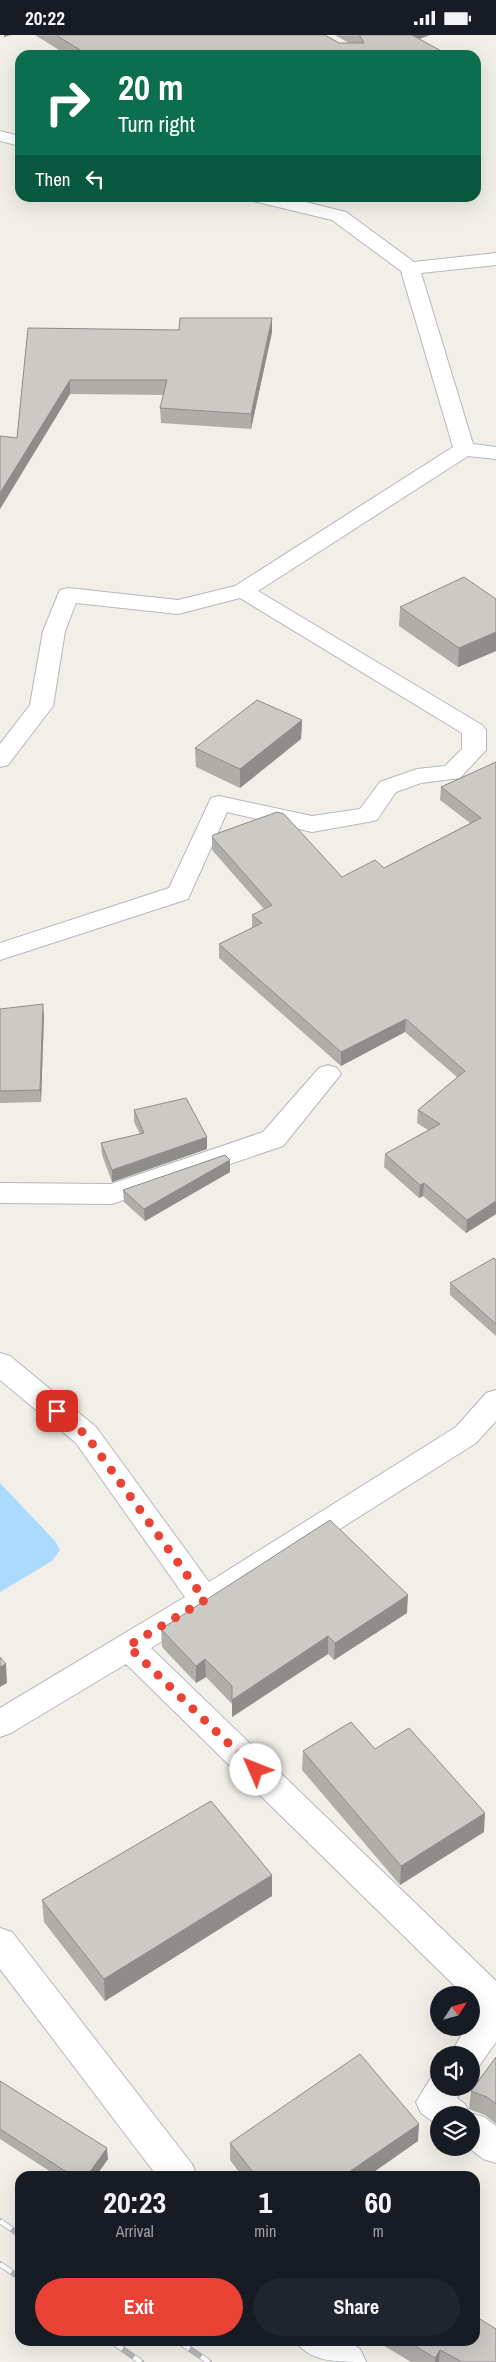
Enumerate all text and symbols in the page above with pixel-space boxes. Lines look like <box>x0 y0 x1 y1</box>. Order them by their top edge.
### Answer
text: 20:22 <box>25 5 65 31</box>
text: 20 m <box>118 64 183 111</box>
icon: right <box>35 70 100 135</box>
text: Turn right <box>118 109 195 139</box>
icon: left <box>81 165 109 193</box>
text: Then <box>35 166 71 192</box>
pin <box>36 1390 78 1432</box>
icon: arrive <box>43 1397 71 1425</box>
position arrow <box>229 1743 281 1795</box>
north arrow <box>430 1986 480 2036</box>
map controls <box>430 1986 480 2156</box>
button: sound <box>430 2046 480 2096</box>
button: layers <box>430 2106 480 2156</box>
text: 20:23 <box>103 2182 166 2222</box>
text: 1 <box>258 2182 272 2222</box>
text: 60 <box>364 2182 392 2222</box>
text: Arrival <box>116 2220 154 2242</box>
text: min <box>254 2220 276 2242</box>
text: m <box>373 2220 384 2242</box>
button: Exit <box>35 2278 243 2336</box>
button: Share <box>253 2278 460 2336</box>

